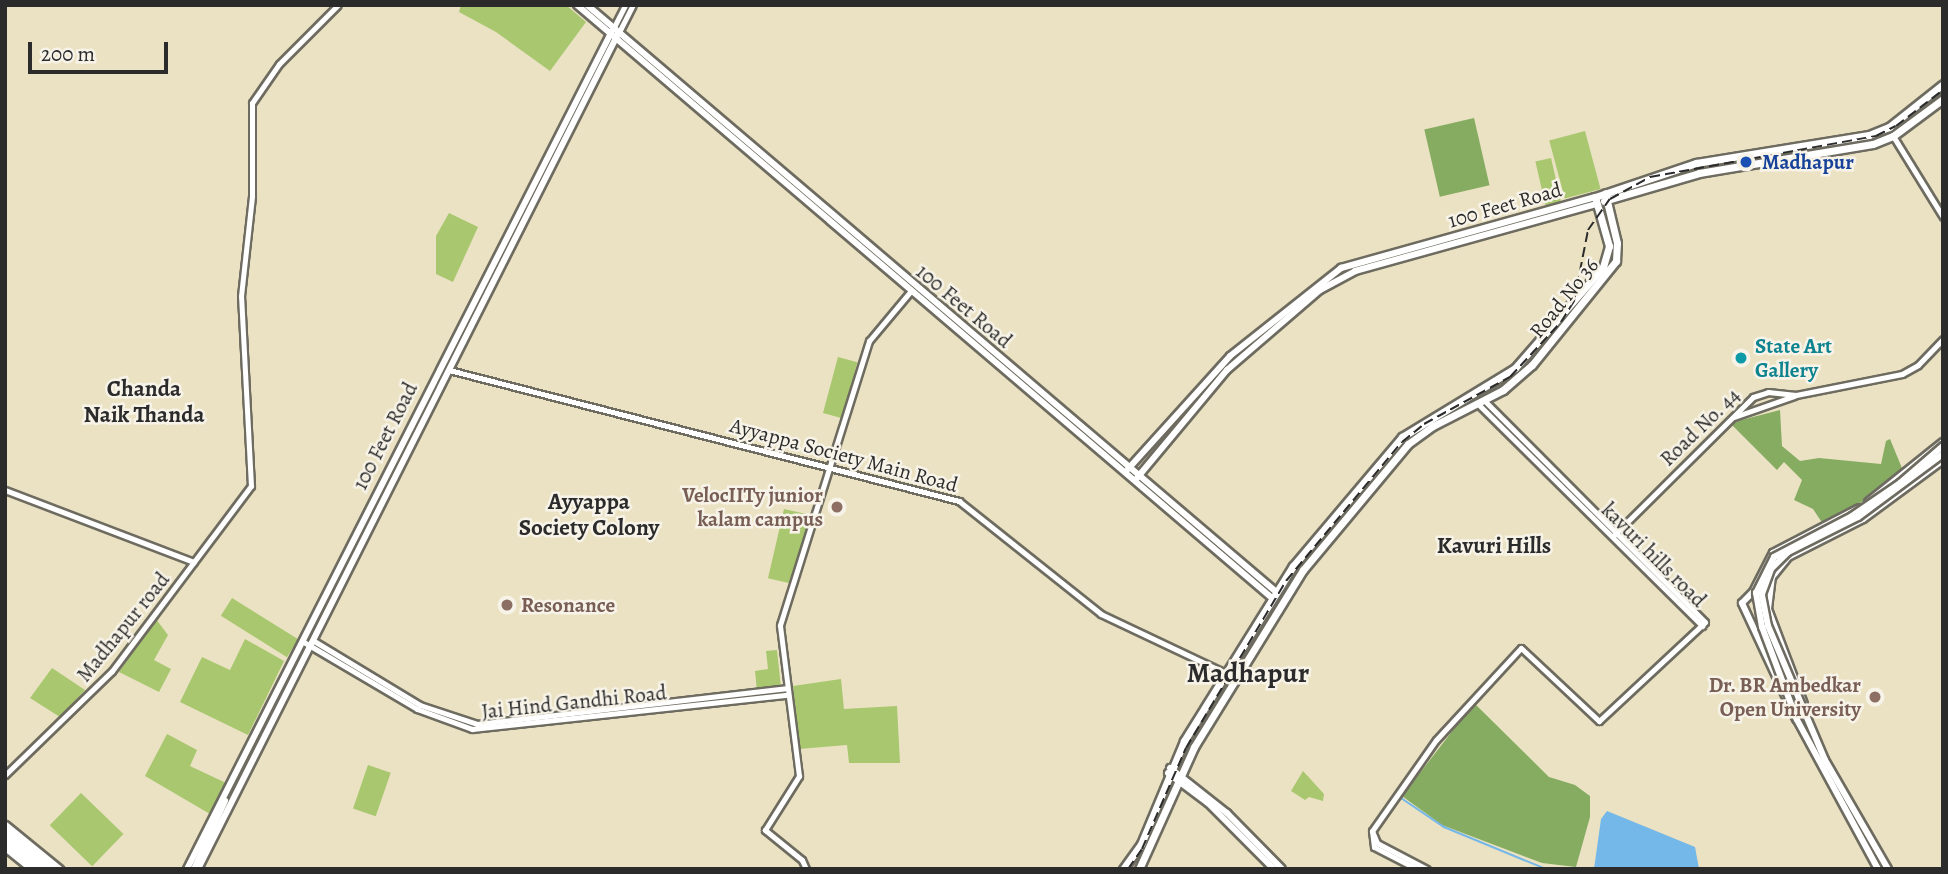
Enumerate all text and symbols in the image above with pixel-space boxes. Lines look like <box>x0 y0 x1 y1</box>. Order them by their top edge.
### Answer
scale bar <box>32 28 172 72</box>
text: 200 m <box>41 40 95 68</box>
place label: Madhapur <box>1762 149 1854 175</box>
marker: Madhapur <box>1736 152 1756 172</box>
street label: 100 Feet Road <box>1445 177 1565 233</box>
street label: Road No 36 <box>1524 253 1604 343</box>
street label: 100 Feet Road <box>911 259 1017 353</box>
place label: State Art Gallery <box>1755 333 1832 383</box>
marker: State Art Gallery <box>1733 350 1749 366</box>
district label: Chanda Naik Thanda <box>83 375 205 429</box>
street label: 100 Feet Road <box>347 378 423 494</box>
street label: Road No. 44 <box>1655 383 1745 471</box>
street label: Ayyappa Society Main Road <box>727 412 961 498</box>
place label: VelocIITy junior kalam campus <box>682 482 823 532</box>
district label: Ayyappa Society Colony <box>519 488 659 542</box>
street label: kavuri hills road <box>1596 497 1712 613</box>
marker: VelocIITy junior kalam campus <box>829 499 845 515</box>
district label: Kavuri Hills <box>1437 532 1551 560</box>
street label: Madhapur road <box>71 567 175 687</box>
place label: Resonance <box>521 592 615 618</box>
marker: Resonance <box>499 597 515 613</box>
district label: Madhapur <box>1187 656 1309 690</box>
place label: Dr. BR Ambedkar Open University <box>1708 672 1861 722</box>
street label: Jai Hind Gandhi Road <box>480 680 668 724</box>
marker: Dr. BR Ambedkar Open University <box>1867 689 1883 705</box>

